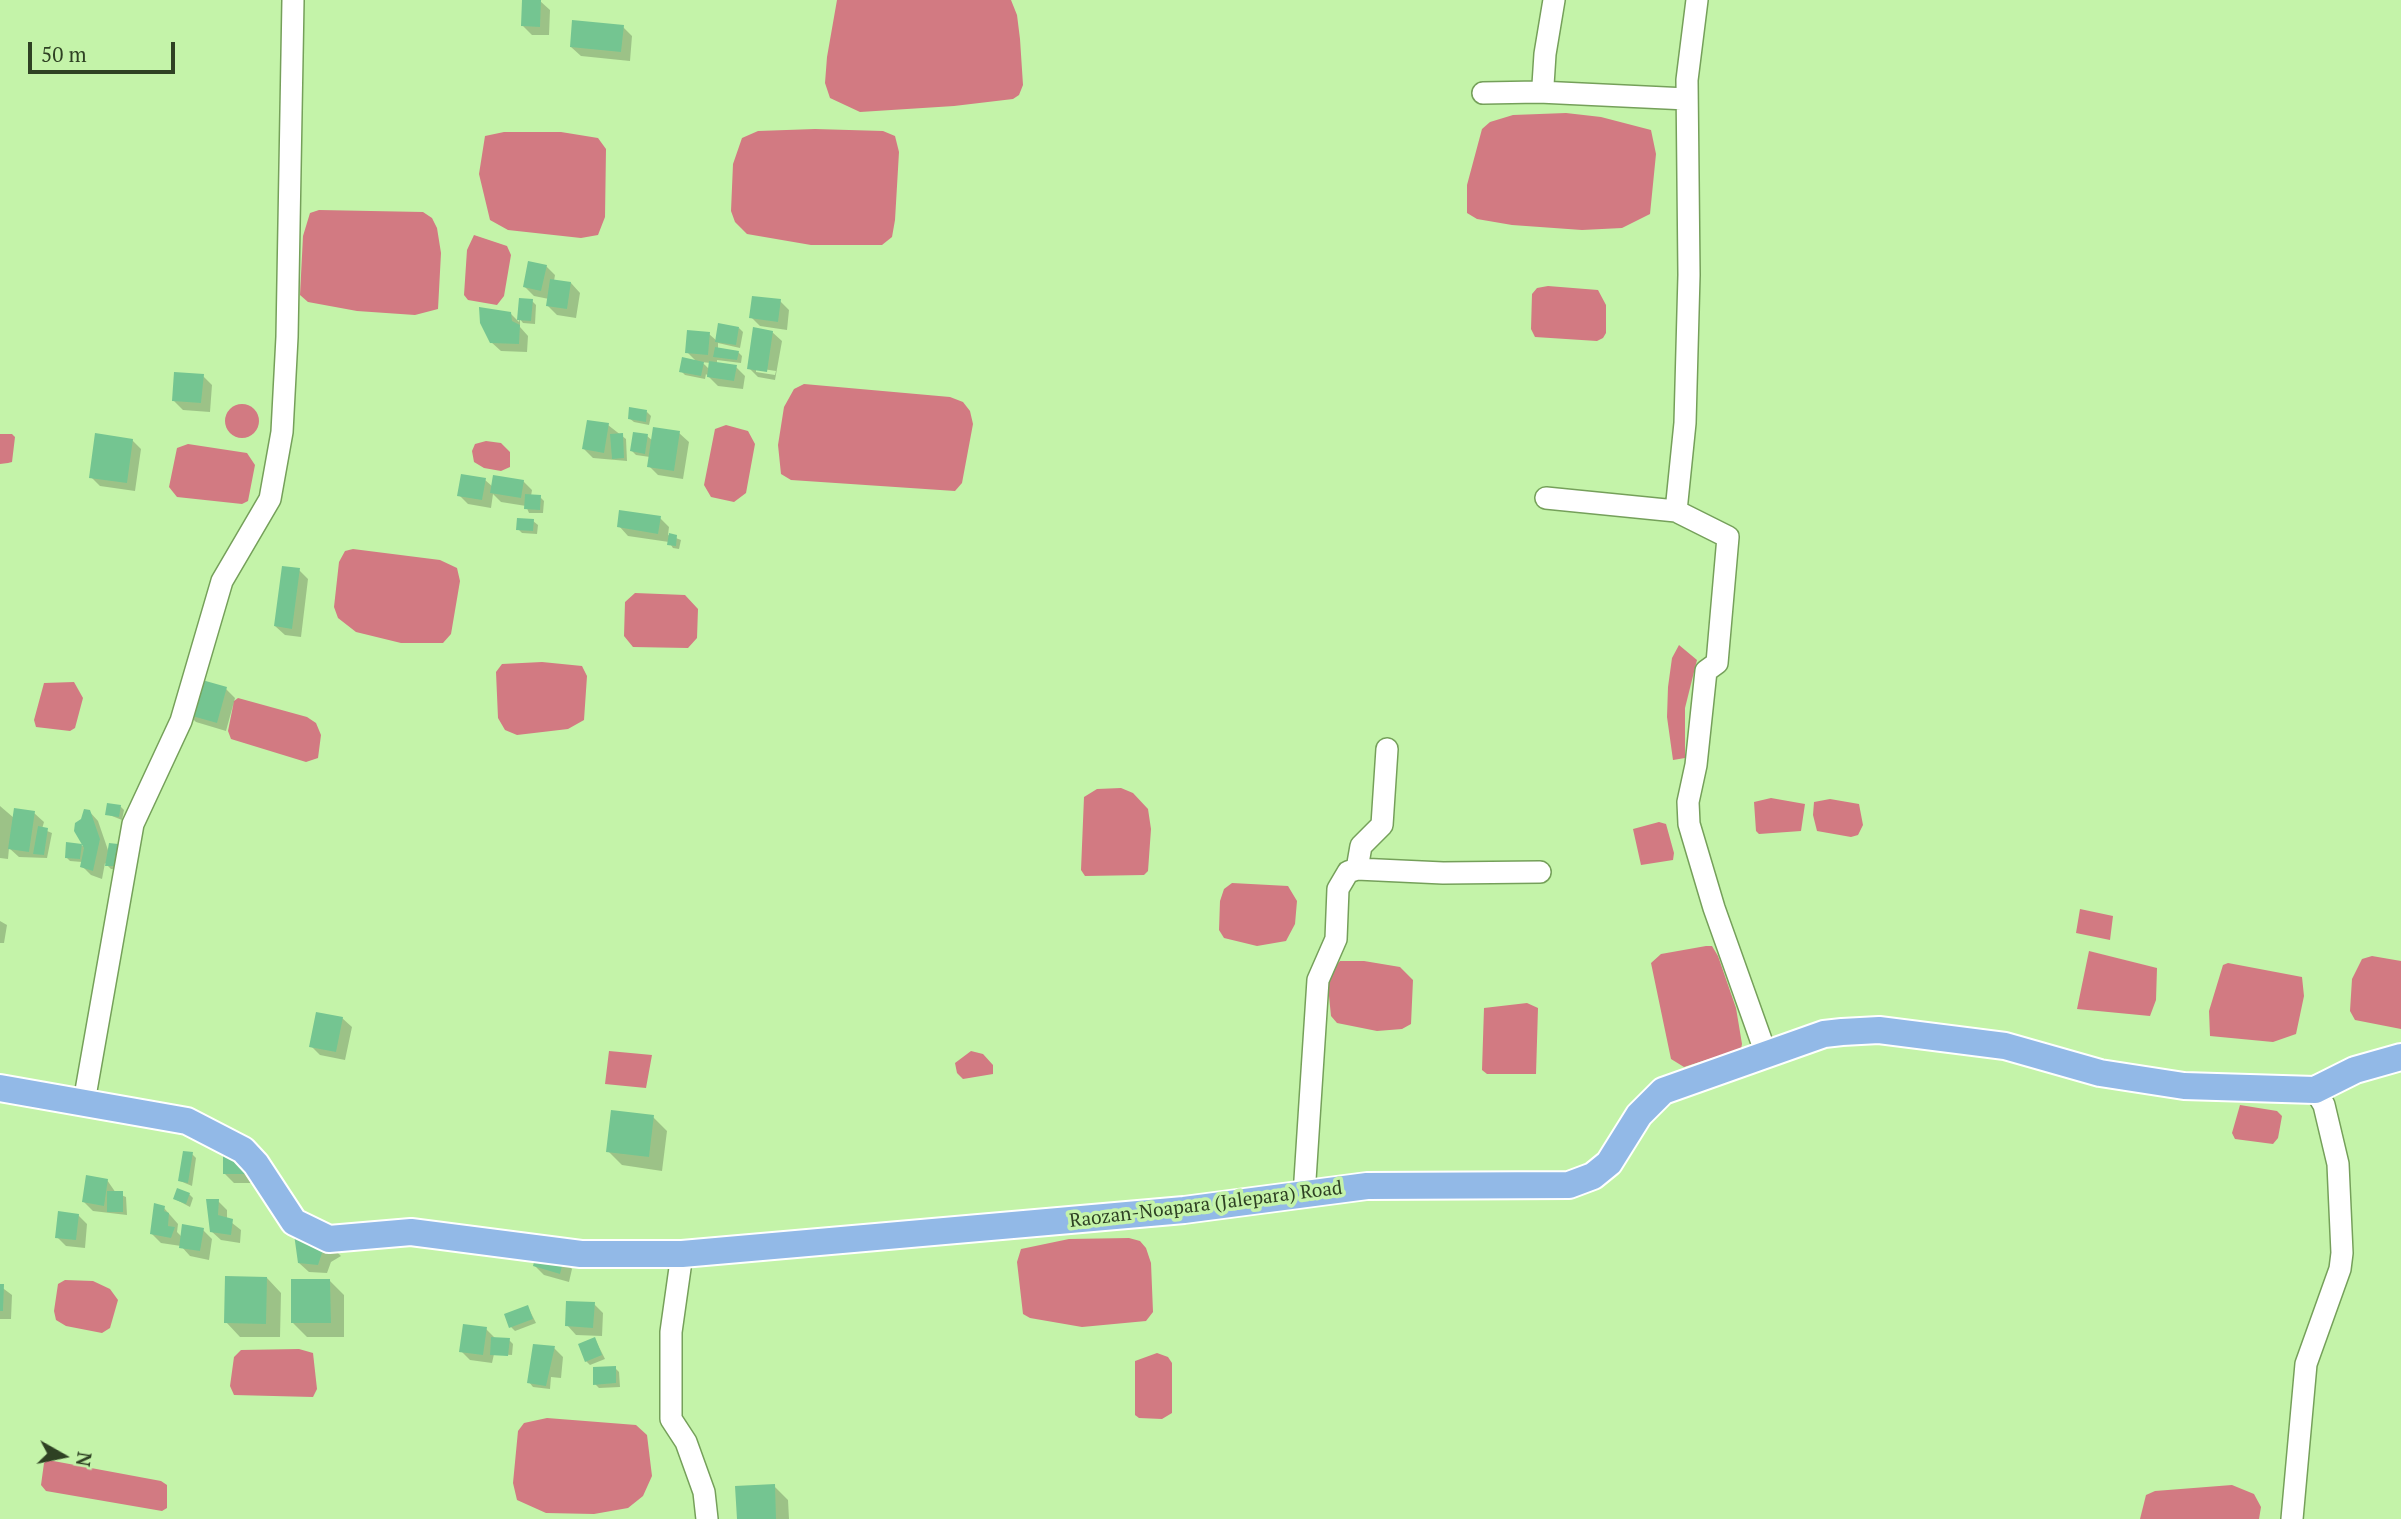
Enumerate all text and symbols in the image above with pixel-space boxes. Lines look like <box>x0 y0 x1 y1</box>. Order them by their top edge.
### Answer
scale bar <box>32 28 178 72</box>
text: 50 m <box>41 40 87 68</box>
street label: Raozan-Noapara (Jalepara) Road <box>1068 1177 1344 1233</box>
north arrow <box>28 1421 98 1491</box>
text: N <box>71 1450 98 1468</box>

